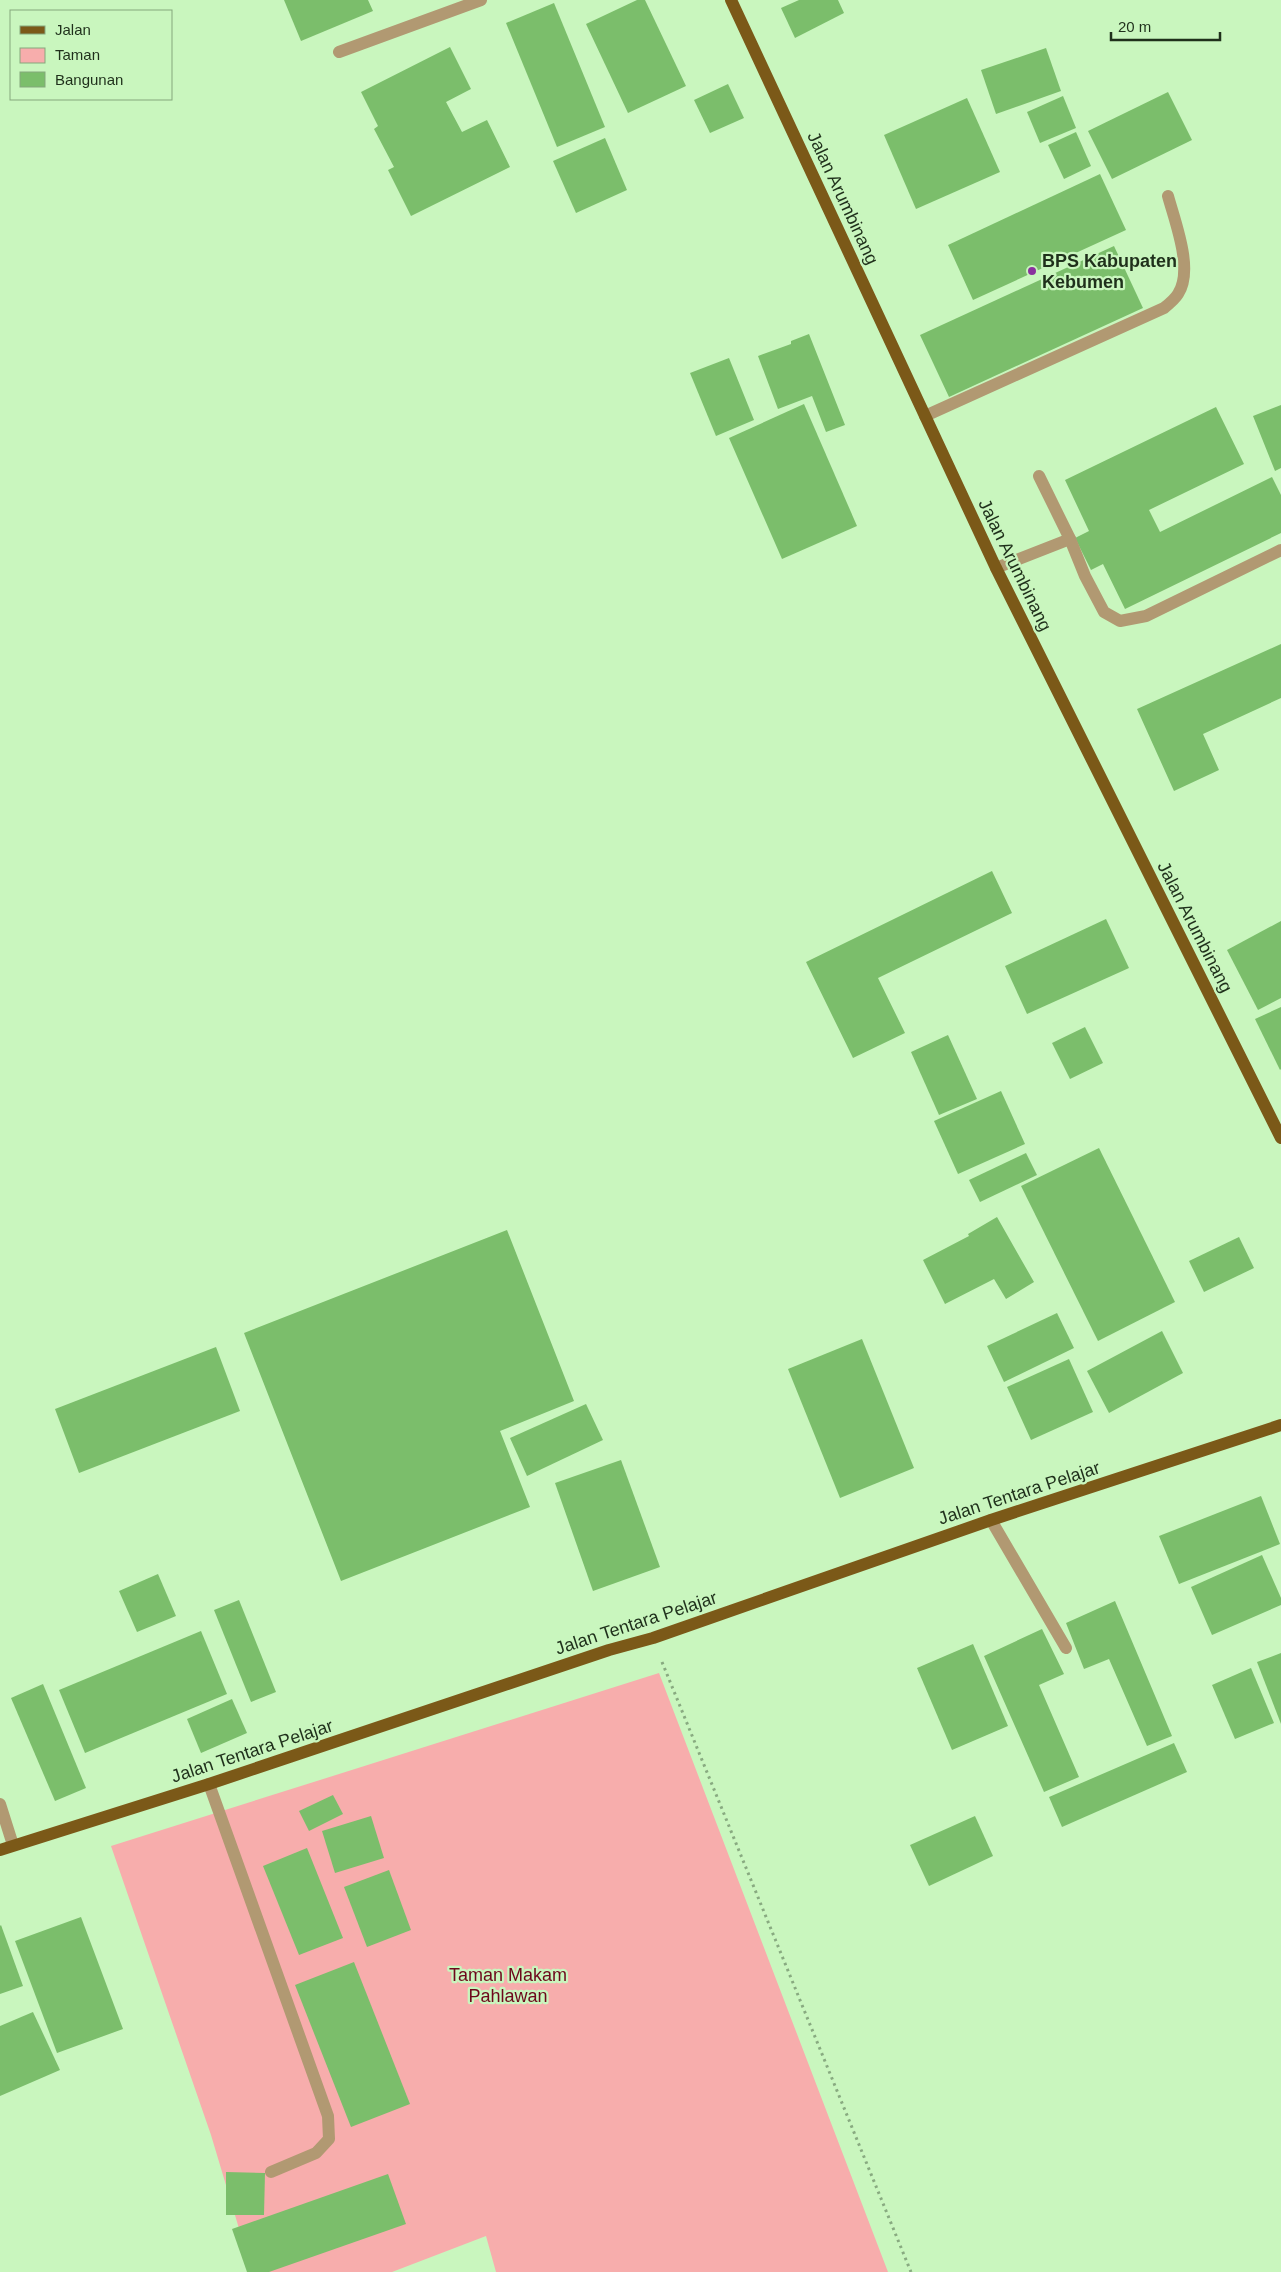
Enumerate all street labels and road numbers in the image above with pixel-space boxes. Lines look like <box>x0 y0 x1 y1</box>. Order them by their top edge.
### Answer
street label: Jalan Arumbinang <box>803 128 883 268</box>
street label: Jalan Arumbinang <box>974 496 1056 634</box>
street label: Jalan Arumbinang <box>1153 858 1237 996</box>
street label: Jalan Tentara Pelajar <box>936 1457 1102 1529</box>
street label: Jalan Tentara Pelajar <box>553 1587 719 1659</box>
street label: Jalan Tentara Pelajar <box>169 1715 335 1787</box>

